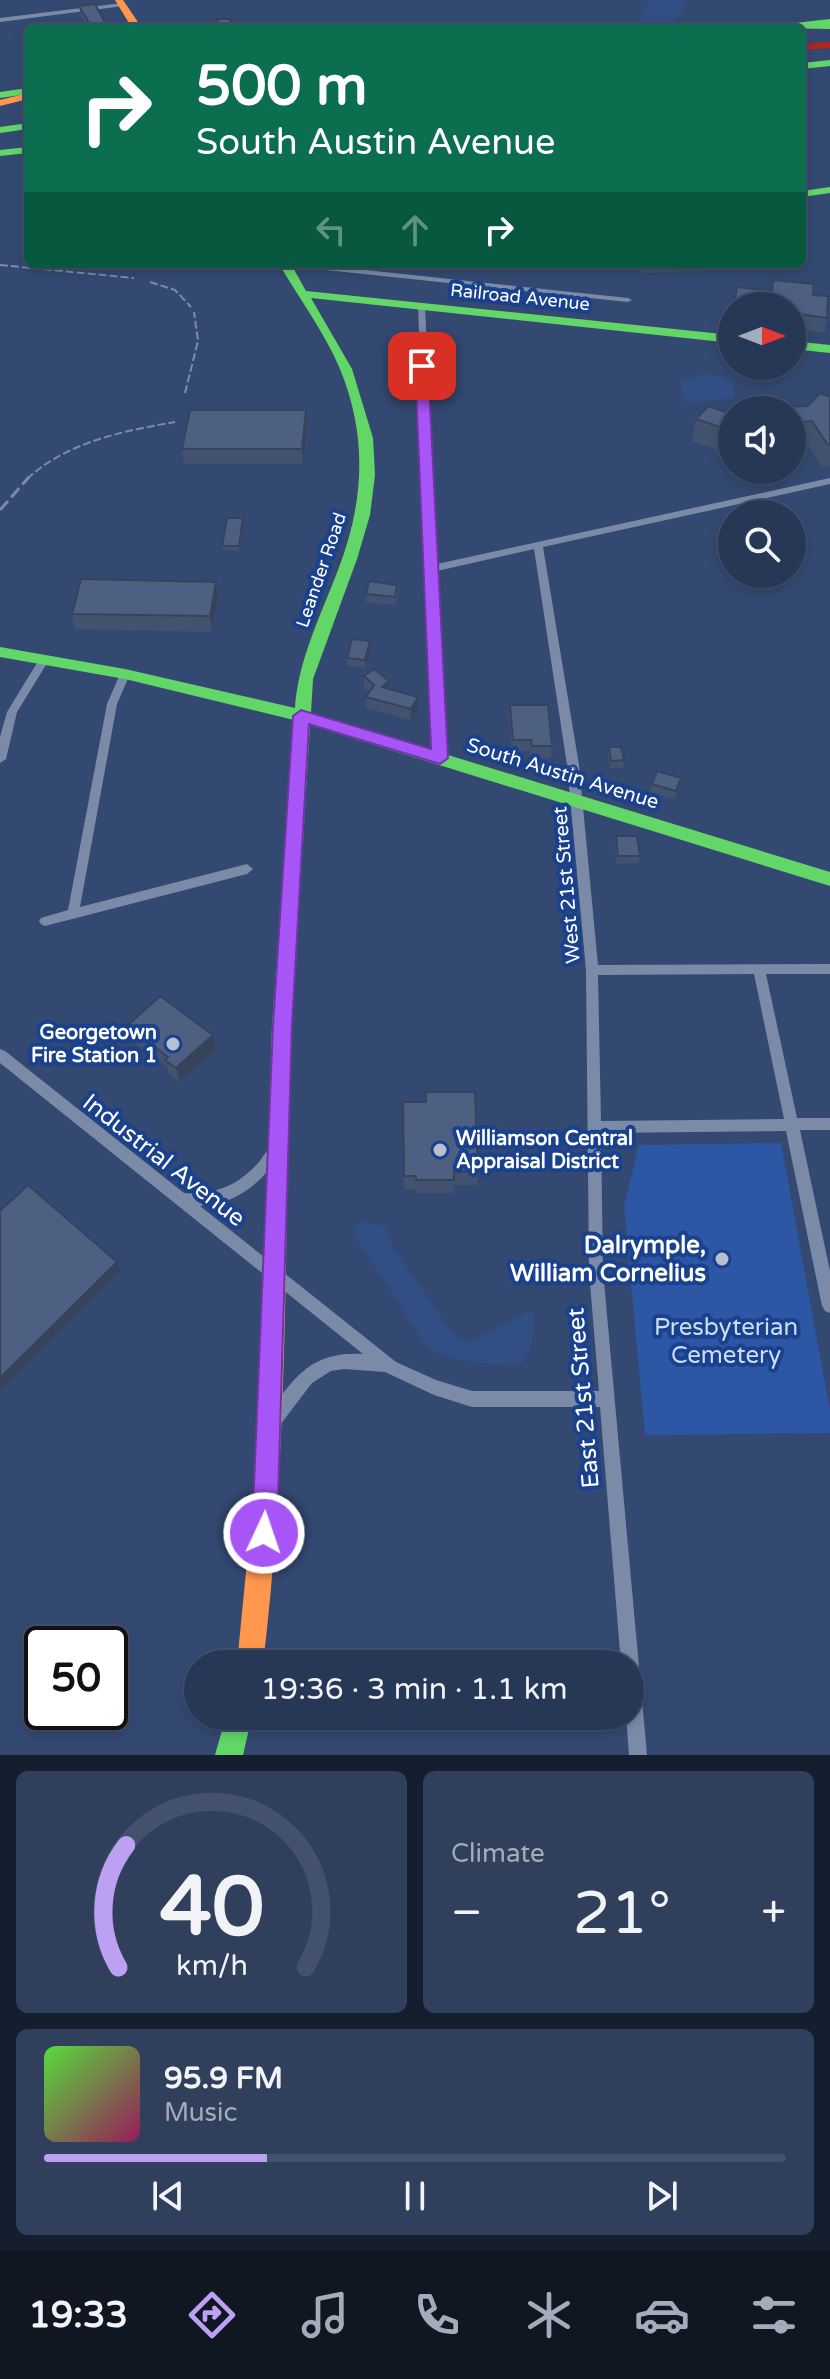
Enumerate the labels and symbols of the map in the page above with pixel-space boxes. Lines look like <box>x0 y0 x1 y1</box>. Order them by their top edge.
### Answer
street label: Railroad Avenue <box>449 279 591 315</box>
north arrow <box>718 292 806 380</box>
pin <box>388 332 456 400</box>
street label: Leander Road <box>291 510 351 630</box>
street label: South Austin Avenue <box>464 733 662 815</box>
street label: West 21st Street <box>548 805 586 964</box>
place label: Georgetown Fire Station 1 <box>31 1021 157 1068</box>
marker: Georgetown Fire Station 1 <box>164 1035 182 1053</box>
street label: Industrial Avenue <box>77 1088 251 1233</box>
place label: Williamson Central Appraisal District <box>456 1127 633 1174</box>
marker: Williamson Central Appraisal District <box>431 1141 449 1159</box>
place label: Dalrymple, William Cornelius <box>510 1231 706 1288</box>
marker: Dalrymple, William Cornelius <box>713 1250 731 1268</box>
street label: East 21st Street <box>561 1307 606 1489</box>
park label: Presbyterian Cemetery <box>654 1313 798 1370</box>
position arrow <box>222 1491 306 1575</box>
speed limit sign: 50 <box>24 1626 128 1730</box>

